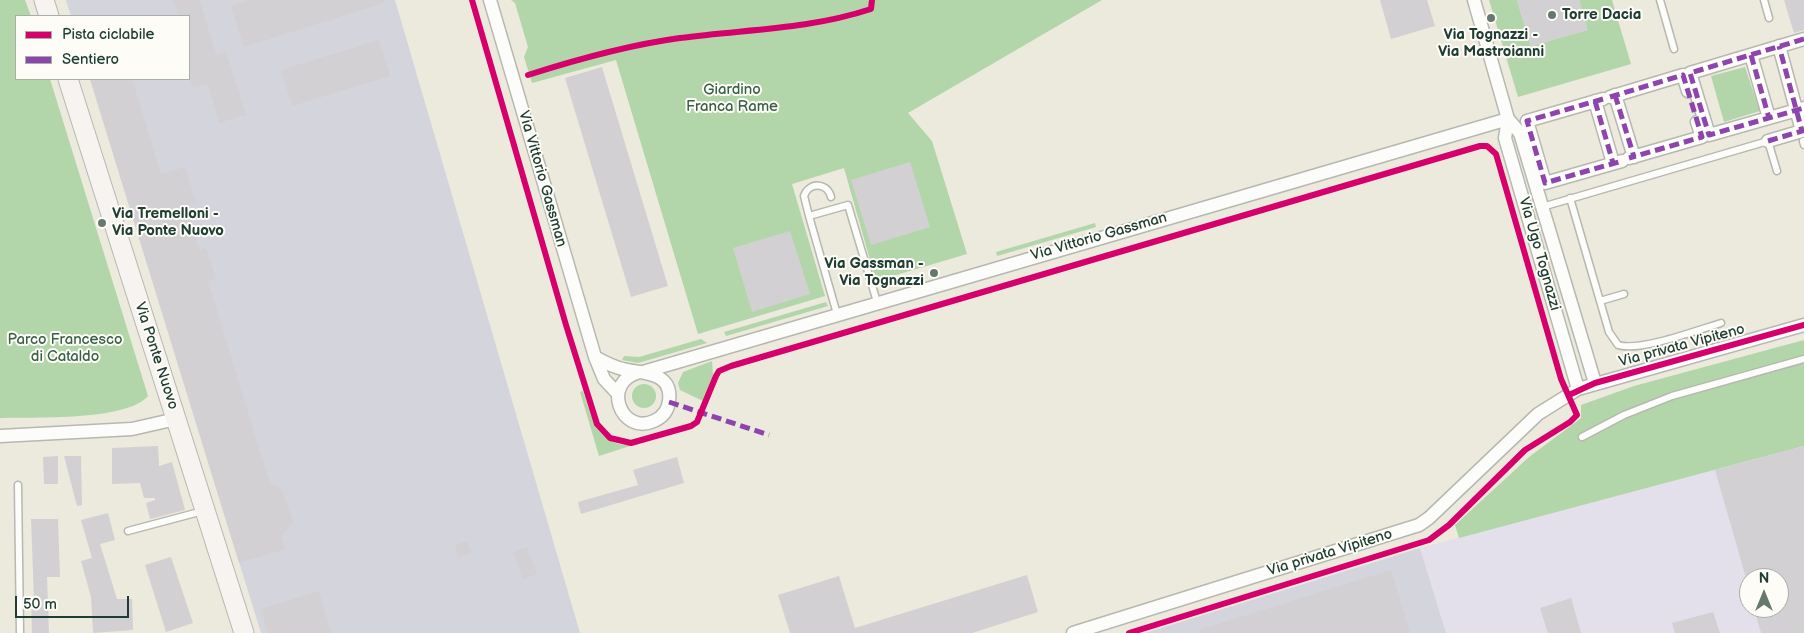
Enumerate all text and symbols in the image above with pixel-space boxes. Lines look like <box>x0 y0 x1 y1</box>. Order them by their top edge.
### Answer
place label: Torre Dacia <box>1562 6 1641 24</box>
marker: Torre Dacia <box>1546 9 1558 21</box>
marker: Via Tognazzi - Via Mastroianni <box>1485 12 1497 24</box>
legend <box>15 15 190 80</box>
text: Pista ciclabile <box>62 25 154 44</box>
place label: Via Tognazzi - Via Mastroianni <box>1438 26 1544 61</box>
text: Sentiero <box>62 50 119 69</box>
park label: Giardino Franca Rame <box>686 81 778 116</box>
street label: Via Vittorio Gassman <box>514 109 570 249</box>
street label: Via Ugo Tognazzi <box>1514 195 1564 313</box>
place label: Via Tremelloni - Via Ponte Nuovo <box>112 205 224 240</box>
street label: Via Vittorio Gassman <box>1029 209 1169 265</box>
marker: Via Tremelloni - Via Ponte Nuovo <box>96 217 108 229</box>
place label: Via Gassman - Via Tognazzi <box>824 255 924 290</box>
marker: Via Gassman - Via Tognazzi <box>928 267 940 279</box>
street label: Via Ponte Nuovo <box>130 300 182 412</box>
street label: Via privata Vipiteno <box>1617 321 1747 371</box>
park label: Parco Francesco di Cataldo <box>8 331 122 366</box>
street label: Via privata Vipiteno <box>1265 525 1395 581</box>
north arrow <box>1739 568 1789 618</box>
text: N <box>1759 570 1769 587</box>
scale bar <box>18 586 131 618</box>
text: 50 m <box>23 595 57 614</box>

